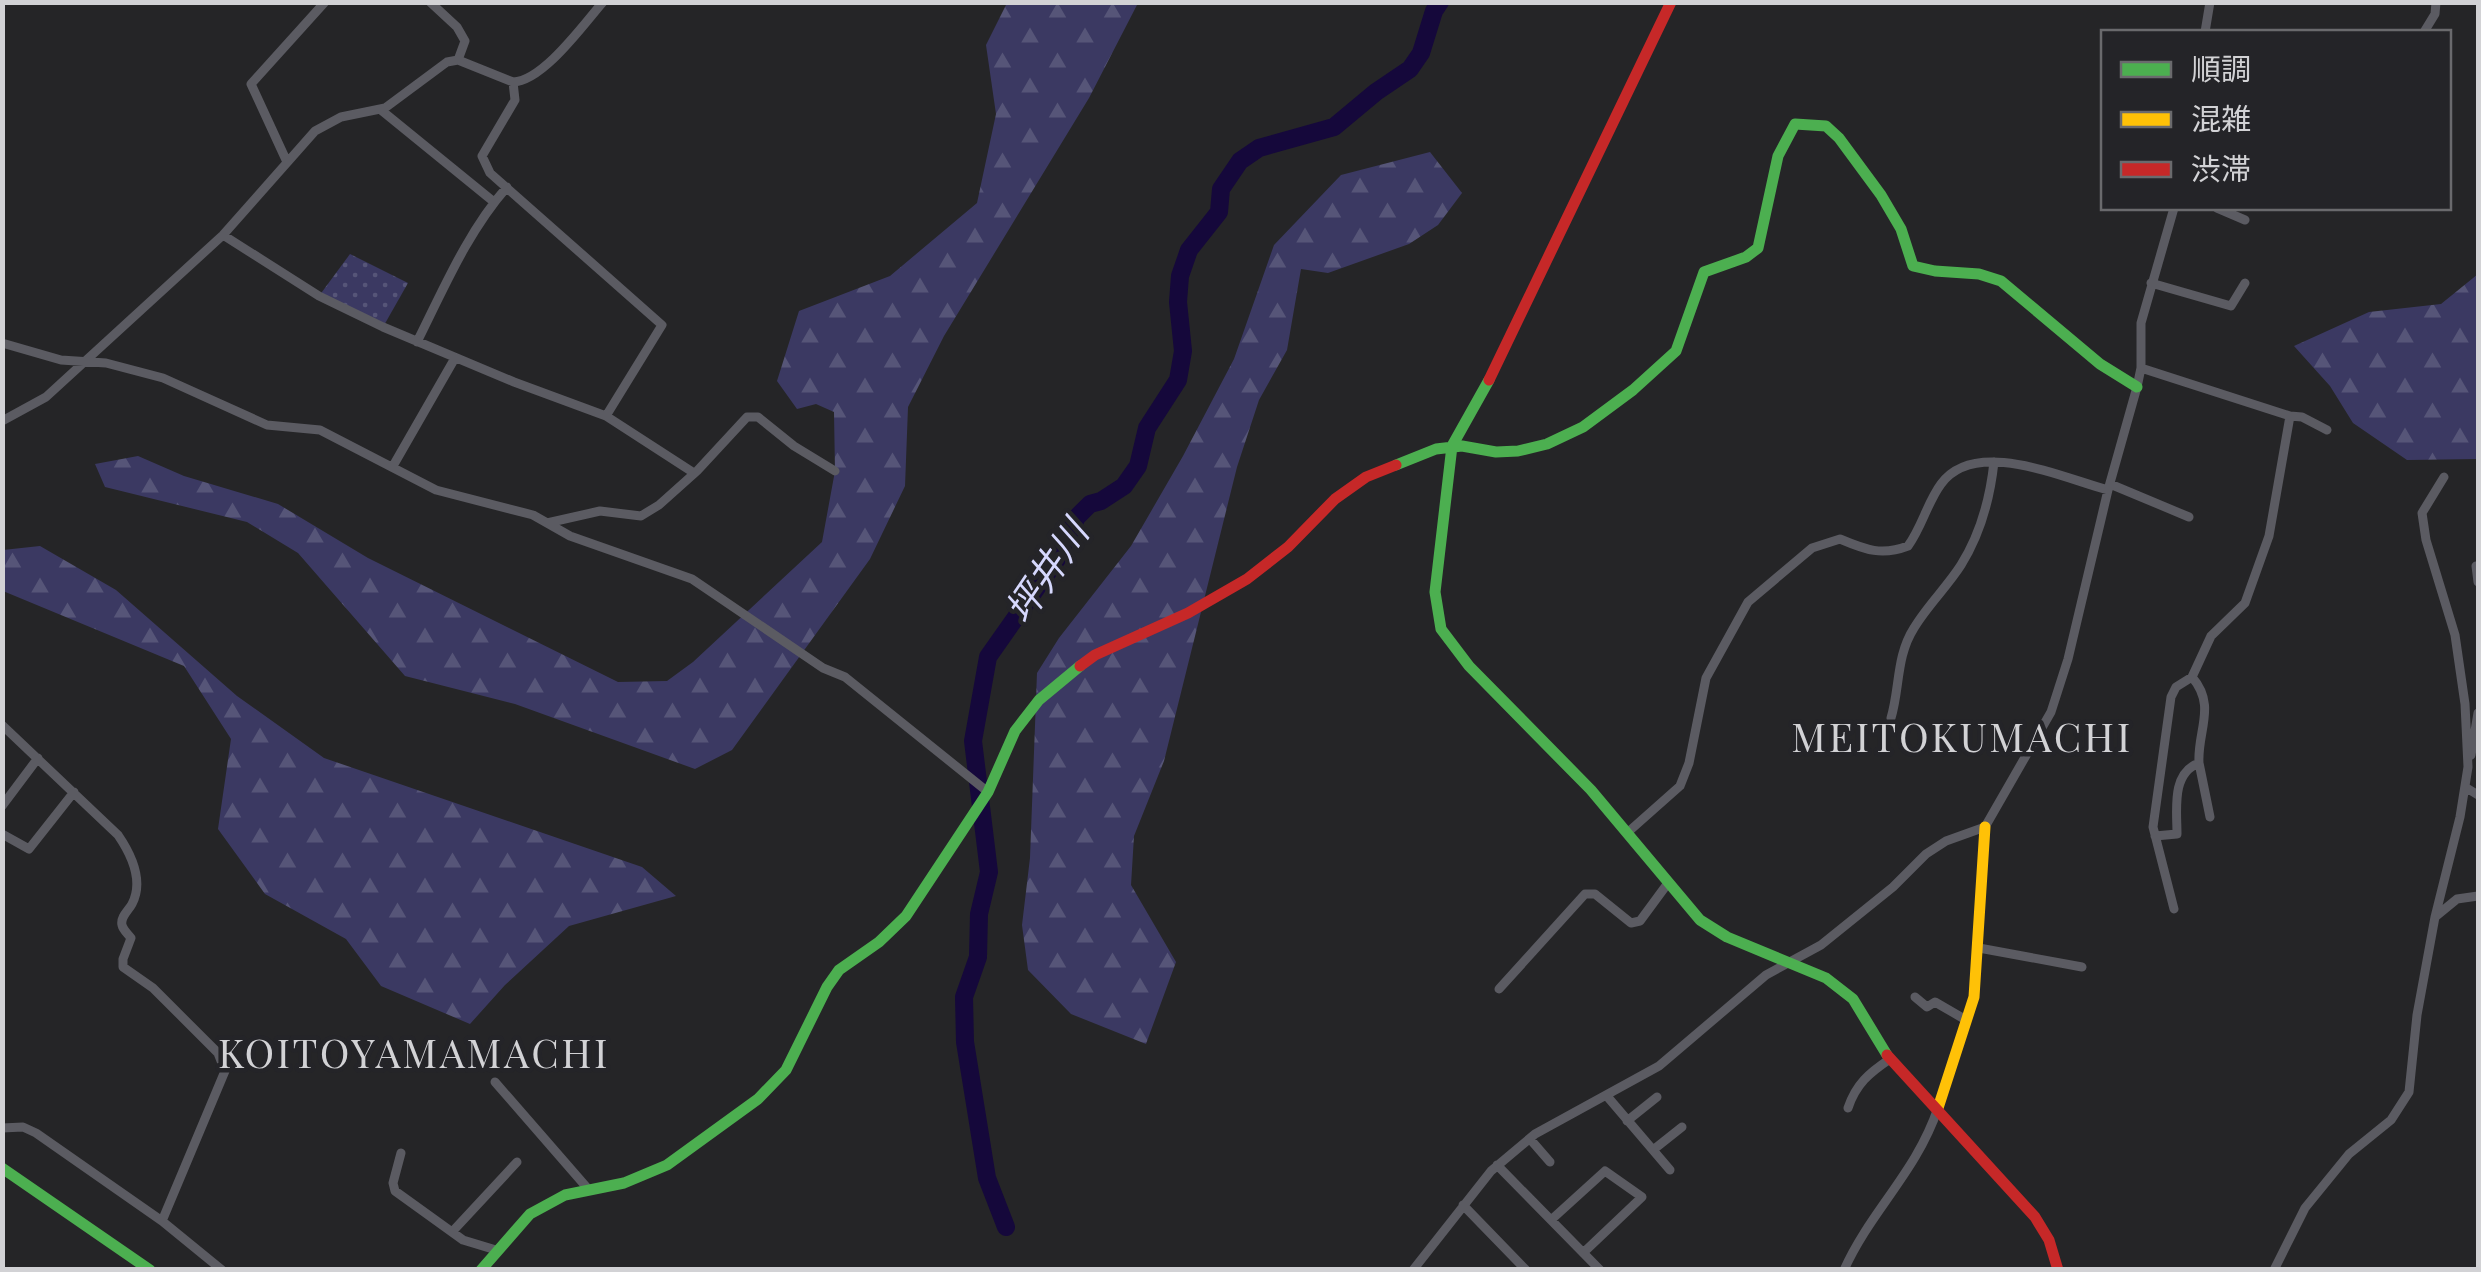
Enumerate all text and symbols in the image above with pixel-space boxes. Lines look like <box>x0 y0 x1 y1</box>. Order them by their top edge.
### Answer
legend <box>2101 30 2451 210</box>
text: 順調 <box>2191 48 2251 88</box>
text: 混雑 <box>2191 98 2251 138</box>
text: 渋滞 <box>2191 148 2251 188</box>
water label: 坪井川 <box>992 506 1100 632</box>
district label: MEITOKUMACHI <box>1791 709 2133 762</box>
district label: KOITOYAMAMACHI <box>218 1025 610 1078</box>

